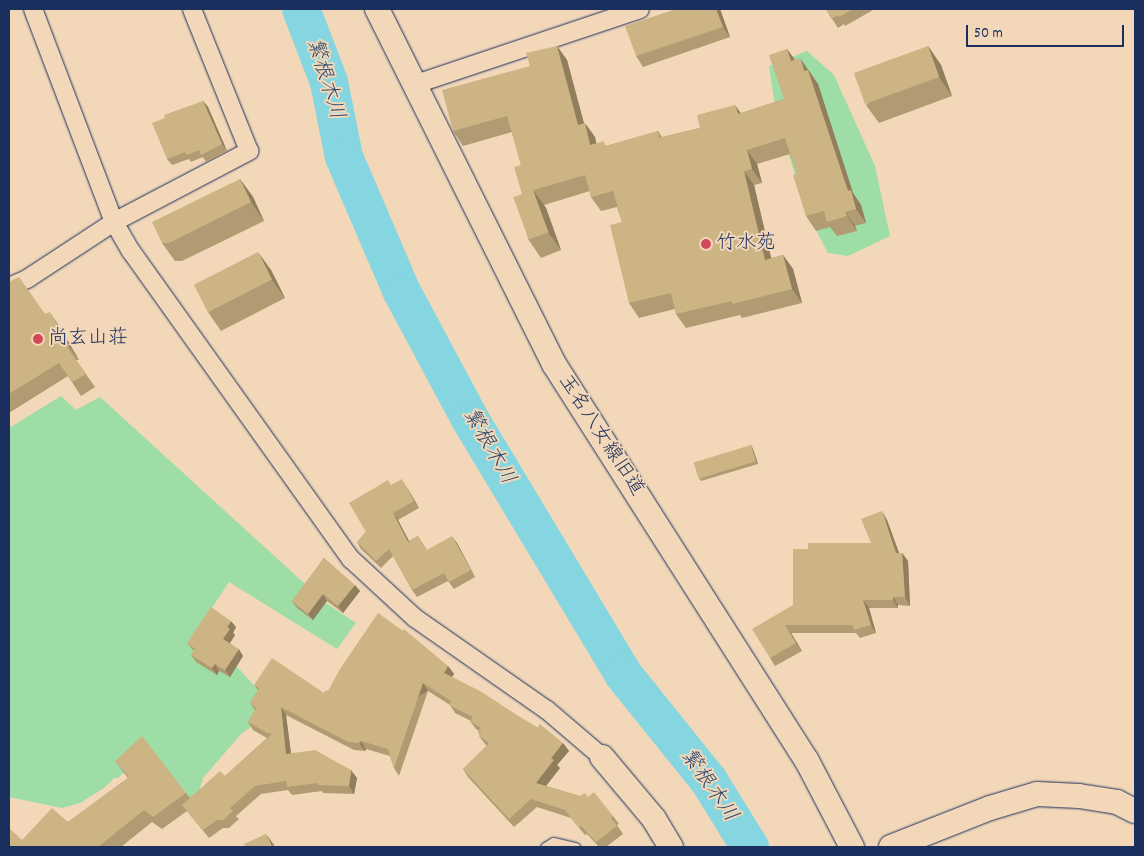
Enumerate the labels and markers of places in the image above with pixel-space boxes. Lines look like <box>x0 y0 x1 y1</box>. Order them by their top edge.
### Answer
place label: 竹水苑 <box>716 232 776 256</box>
marker: 竹水苑 <box>700 238 712 250</box>
place label: 尚玄山荘 <box>48 327 128 351</box>
marker: 尚玄山荘 <box>32 333 44 345</box>

